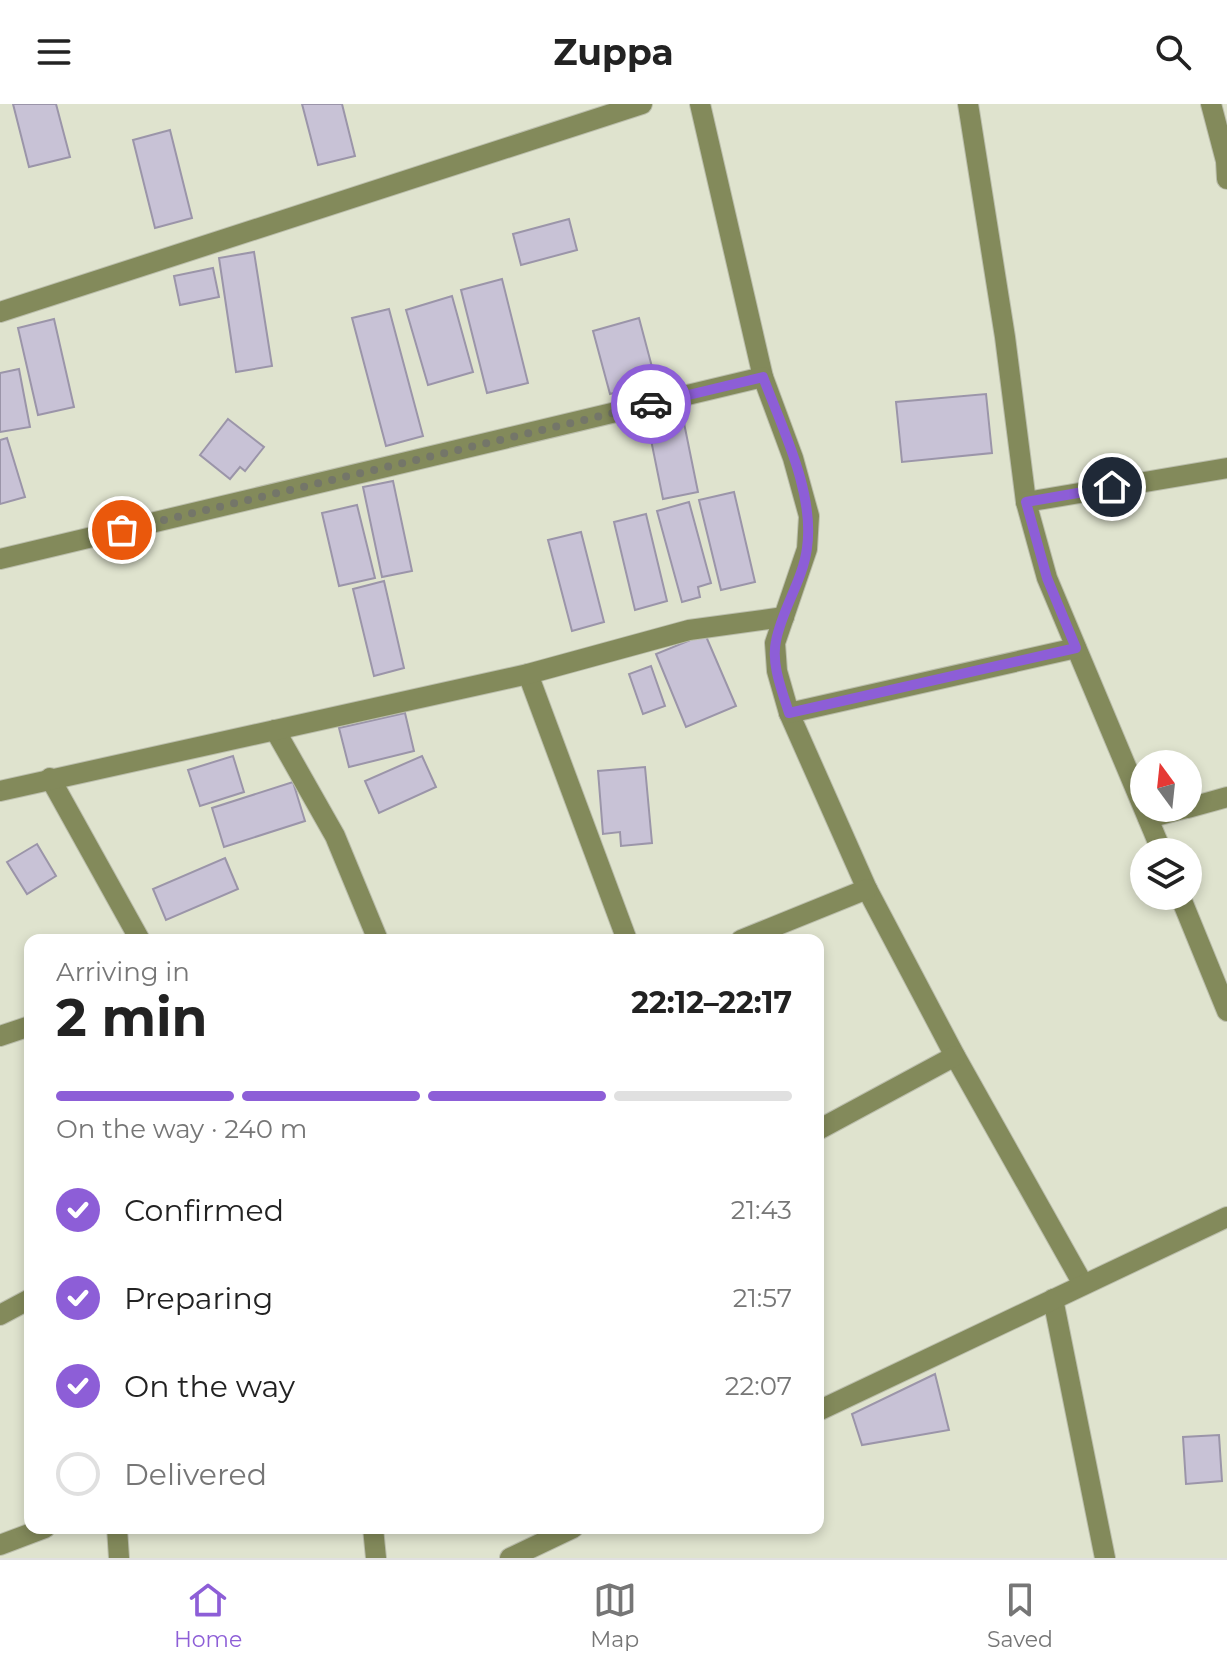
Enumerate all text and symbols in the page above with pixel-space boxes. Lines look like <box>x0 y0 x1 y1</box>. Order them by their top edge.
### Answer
icon: menu <box>32 30 76 74</box>
text: Zuppa <box>553 30 674 74</box>
icon: search <box>1151 30 1195 74</box>
courier <box>611 364 691 444</box>
icon: car <box>629 382 673 426</box>
pin <box>1078 453 1146 521</box>
icon: home <box>1090 465 1134 509</box>
pin <box>88 496 156 564</box>
icon: bag <box>100 508 144 552</box>
north arrow <box>1130 750 1202 822</box>
map controls <box>1130 750 1202 910</box>
button: layers <box>1130 838 1202 910</box>
text: Arriving in <box>56 956 190 988</box>
text: 22:12–22:17 <box>631 984 792 1021</box>
text: 2 min <box>56 986 208 1049</box>
text: On the way · 240 m <box>56 1113 307 1145</box>
icon: check <box>56 1188 100 1232</box>
text: Confirmed <box>124 1192 284 1229</box>
text: 21:43 <box>731 1194 792 1226</box>
icon: check <box>56 1276 100 1320</box>
text: Preparing <box>124 1280 273 1317</box>
text: 21:57 <box>733 1282 792 1314</box>
icon: check <box>56 1364 100 1408</box>
text: On the way <box>124 1368 295 1405</box>
text: 22:07 <box>725 1370 792 1402</box>
text: Delivered <box>124 1456 267 1493</box>
tab: Home <box>174 1578 242 1653</box>
tab: Map <box>590 1578 639 1653</box>
tab: Saved <box>987 1578 1053 1653</box>

